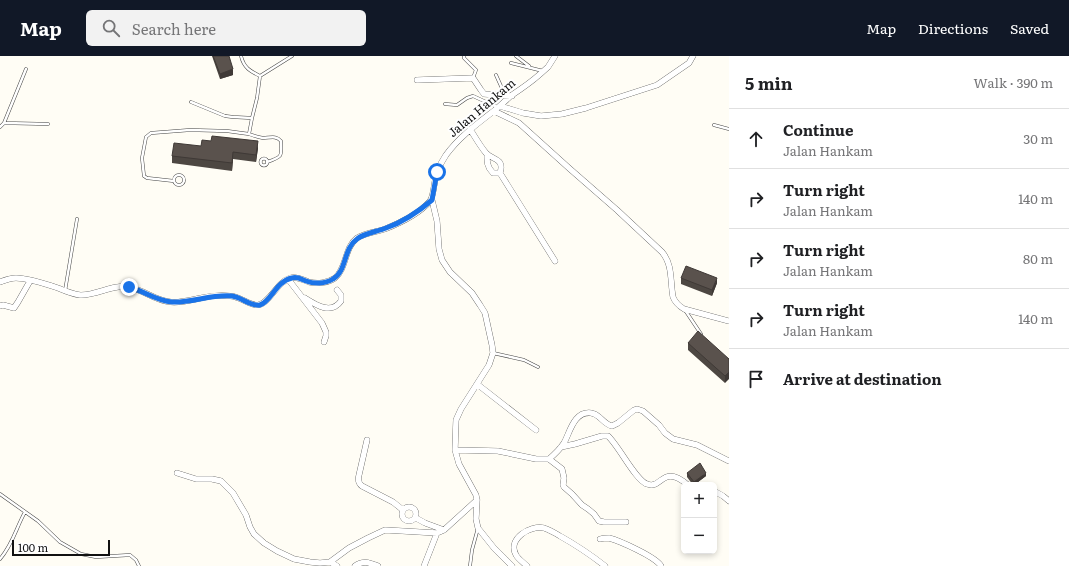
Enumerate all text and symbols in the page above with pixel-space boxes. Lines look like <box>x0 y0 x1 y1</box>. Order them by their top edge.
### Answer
search box <box>86 10 366 46</box>
text: Map <box>20 14 62 42</box>
icon: search <box>100 17 122 39</box>
text: Search here <box>132 17 216 40</box>
text: Map <box>866 18 896 38</box>
text: Directions <box>918 18 988 38</box>
text: Saved <box>1010 18 1049 38</box>
text: 5 min <box>745 70 793 95</box>
street label: Jalan Hankam <box>444 73 519 141</box>
text: Walk · 390 m <box>974 73 1053 92</box>
text: Continue <box>783 118 853 141</box>
icon: ahead <box>745 128 767 150</box>
text: 30 m <box>1023 129 1053 148</box>
text: Jalan Hankam <box>783 141 873 160</box>
route start <box>428 163 446 181</box>
text: Turn right <box>783 178 865 201</box>
icon: right <box>745 188 767 210</box>
text: 140 m <box>1018 189 1053 208</box>
text: Jalan Hankam <box>783 201 873 220</box>
text: Turn right <box>783 238 865 261</box>
icon: right <box>745 248 767 270</box>
text: 80 m <box>1023 249 1053 268</box>
text: Jalan Hankam <box>783 261 873 280</box>
route end <box>120 278 138 296</box>
text: Turn right <box>783 298 865 321</box>
icon: right <box>745 308 767 330</box>
text: 140 m <box>1018 309 1053 328</box>
text: Jalan Hankam <box>783 321 873 340</box>
text: Arrive at destination <box>783 367 942 390</box>
icon: arrive <box>745 368 767 390</box>
map controls <box>681 482 717 554</box>
button: + <box>681 482 717 518</box>
button: − <box>681 518 717 554</box>
scale bar <box>12 538 110 557</box>
text: 100 m <box>18 539 48 555</box>

